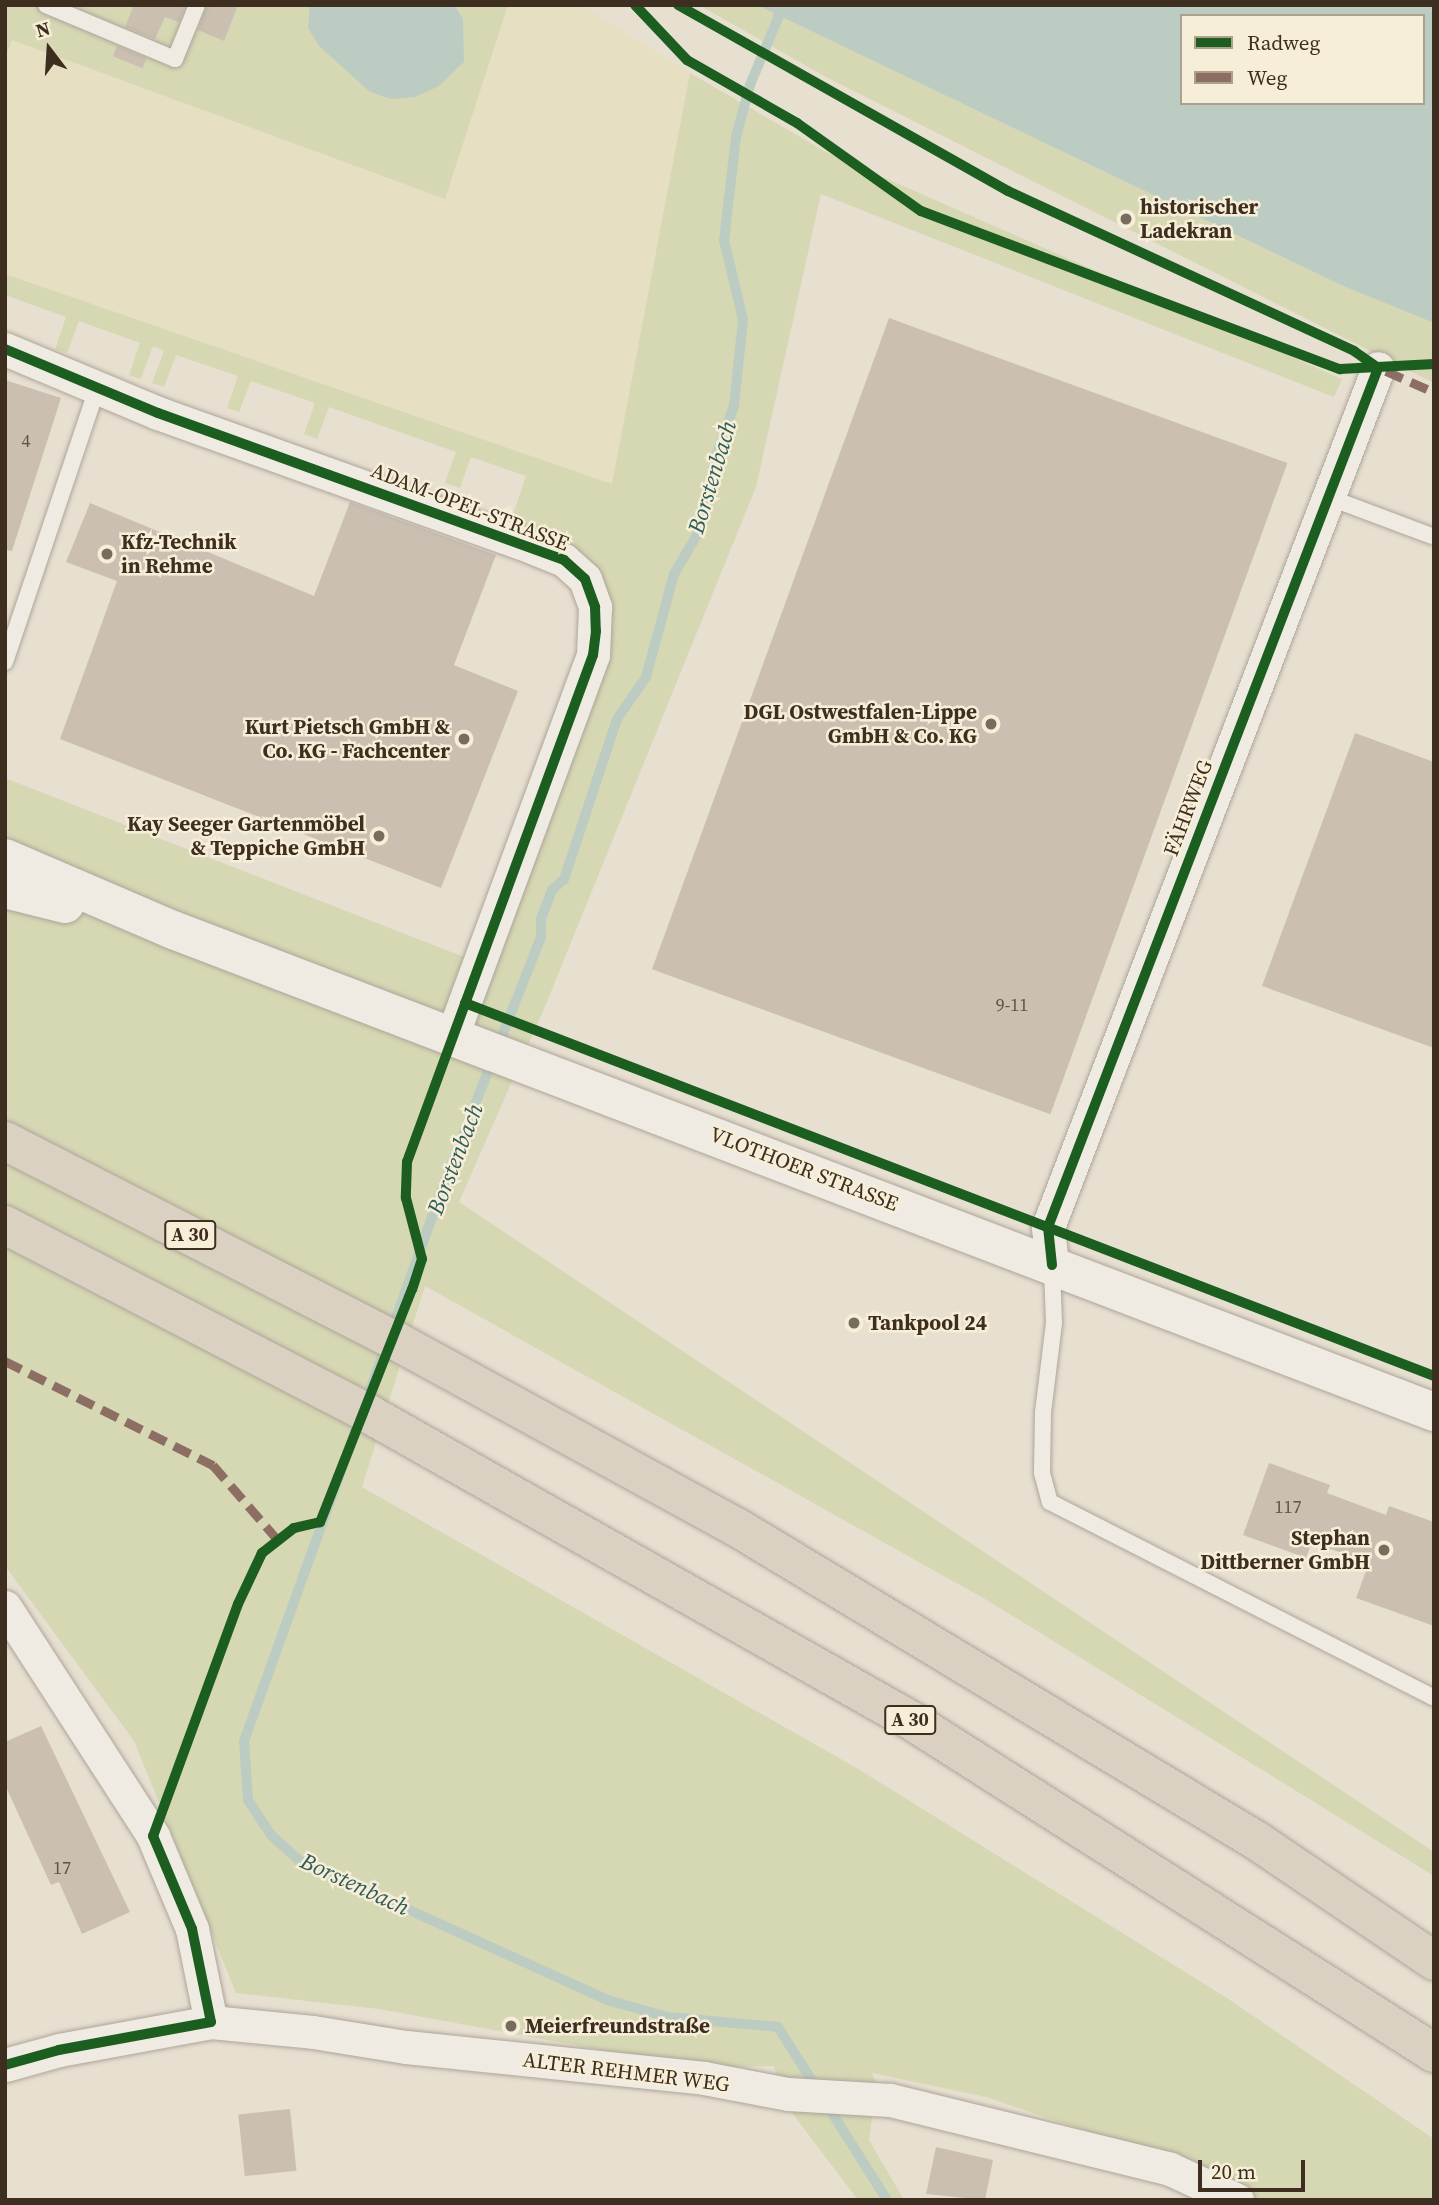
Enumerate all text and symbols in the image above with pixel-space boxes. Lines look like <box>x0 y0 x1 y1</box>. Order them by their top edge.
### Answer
north arrow <box>14 14 84 84</box>
text: N <box>32 14 53 43</box>
legend <box>1180 14 1425 105</box>
text: Radweg <box>1247 28 1320 57</box>
text: Weg <box>1247 63 1287 92</box>
place label: historischer Ladekran <box>1140 194 1258 244</box>
marker: historischer Ladekran <box>1118 211 1134 227</box>
water label: Borstenbach <box>682 417 742 537</box>
house number: 4 <box>22 430 30 452</box>
street label: ADAM-OPEL-STRASSE <box>368 458 572 556</box>
place label: Kfz-Technik in Rehme <box>121 529 237 579</box>
marker: Kfz-Technik in Rehme <box>99 546 115 562</box>
place label: DGL Ostwestfalen-Lippe GmbH & Co. KG <box>743 699 977 749</box>
place label: Kurt Pietsch GmbH & Co. KG - Fachcenter <box>245 714 450 764</box>
marker: DGL Ostwestfalen-Lippe GmbH & Co. KG <box>983 716 999 732</box>
marker: Kurt Pietsch GmbH & Co. KG - Fachcenter <box>456 731 472 747</box>
street label: FÄHRWEG <box>1158 756 1218 860</box>
place label: Kay Seeger Gartenmöbel & Teppiche GmbH <box>127 811 365 861</box>
marker: Kay Seeger Gartenmöbel & Teppiche GmbH <box>371 828 387 844</box>
house number: 9-11 <box>996 994 1028 1016</box>
water label: Borstenbach <box>421 1100 489 1218</box>
street label: VLOTHOER STRASSE <box>706 1121 902 1217</box>
road number: A 30 <box>164 1219 216 1250</box>
place label: Tankpool 24 <box>868 1310 987 1336</box>
marker: Tankpool 24 <box>846 1315 862 1331</box>
house number: 117 <box>1275 1496 1301 1518</box>
place label: Stephan Dittberner GmbH <box>1200 1525 1370 1575</box>
marker: Stephan Dittberner GmbH <box>1376 1542 1392 1558</box>
road number: A 30 <box>884 1704 936 1736</box>
water label: Borstenbach <box>296 1847 414 1921</box>
house number: 17 <box>53 1857 71 1879</box>
place label: Meierfreundstraße <box>525 2013 710 2039</box>
marker: Meierfreundstraße <box>503 2018 519 2034</box>
street label: ALTER REHMER WEG <box>521 2047 731 2097</box>
scale bar <box>1201 2146 1308 2190</box>
text: 20 m <box>1211 2157 1256 2186</box>

